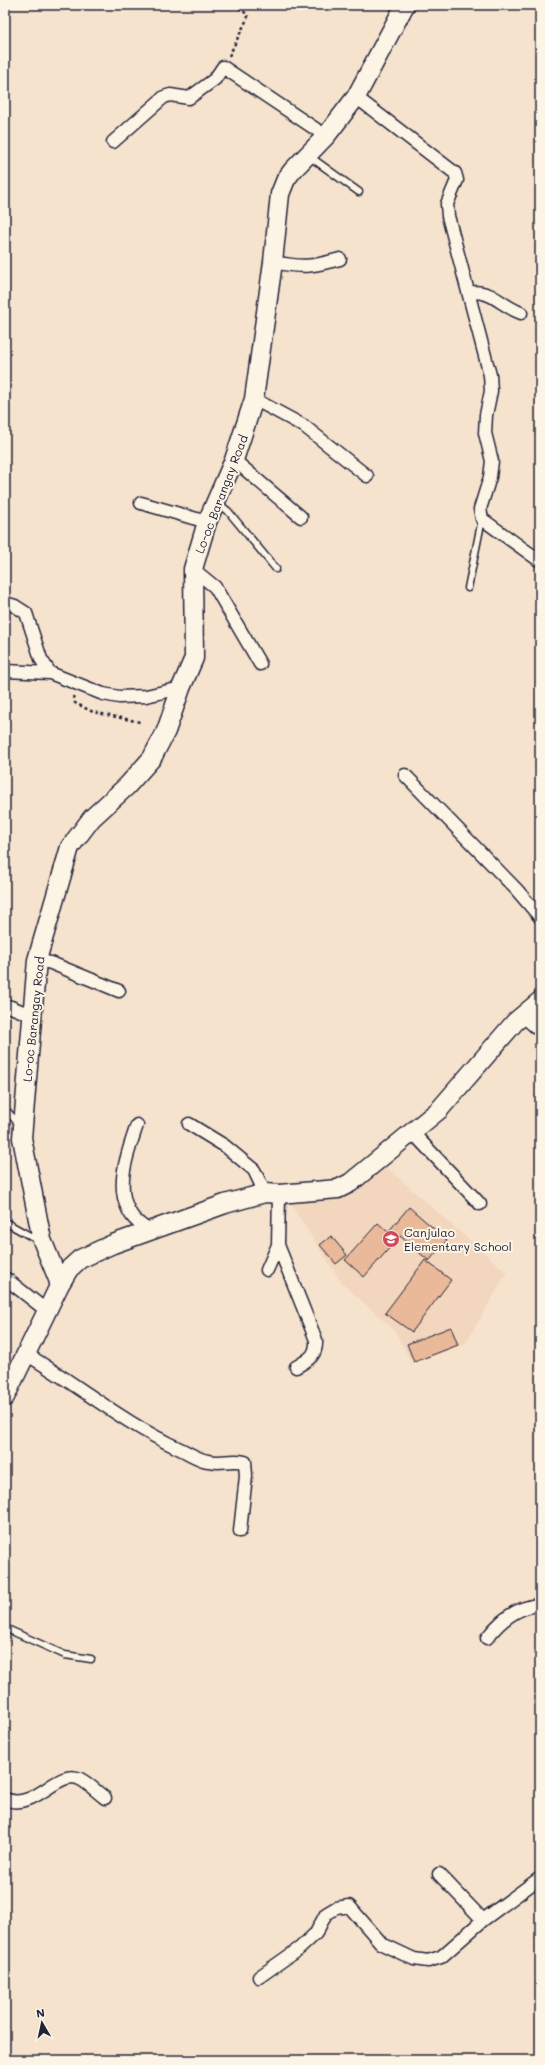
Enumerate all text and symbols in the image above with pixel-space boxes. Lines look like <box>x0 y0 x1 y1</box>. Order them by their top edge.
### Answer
street label: Lo-oc Barangay Road <box>191 432 251 556</box>
street label: Lo-oc Barangay Road <box>18 955 48 1082</box>
place label: Canjulao Elementary School <box>404 1224 512 1254</box>
school or university icon: Canjulao Elementary School <box>381 1229 401 1249</box>
north arrow <box>22 2003 62 2043</box>
text: N <box>35 2005 46 2021</box>

